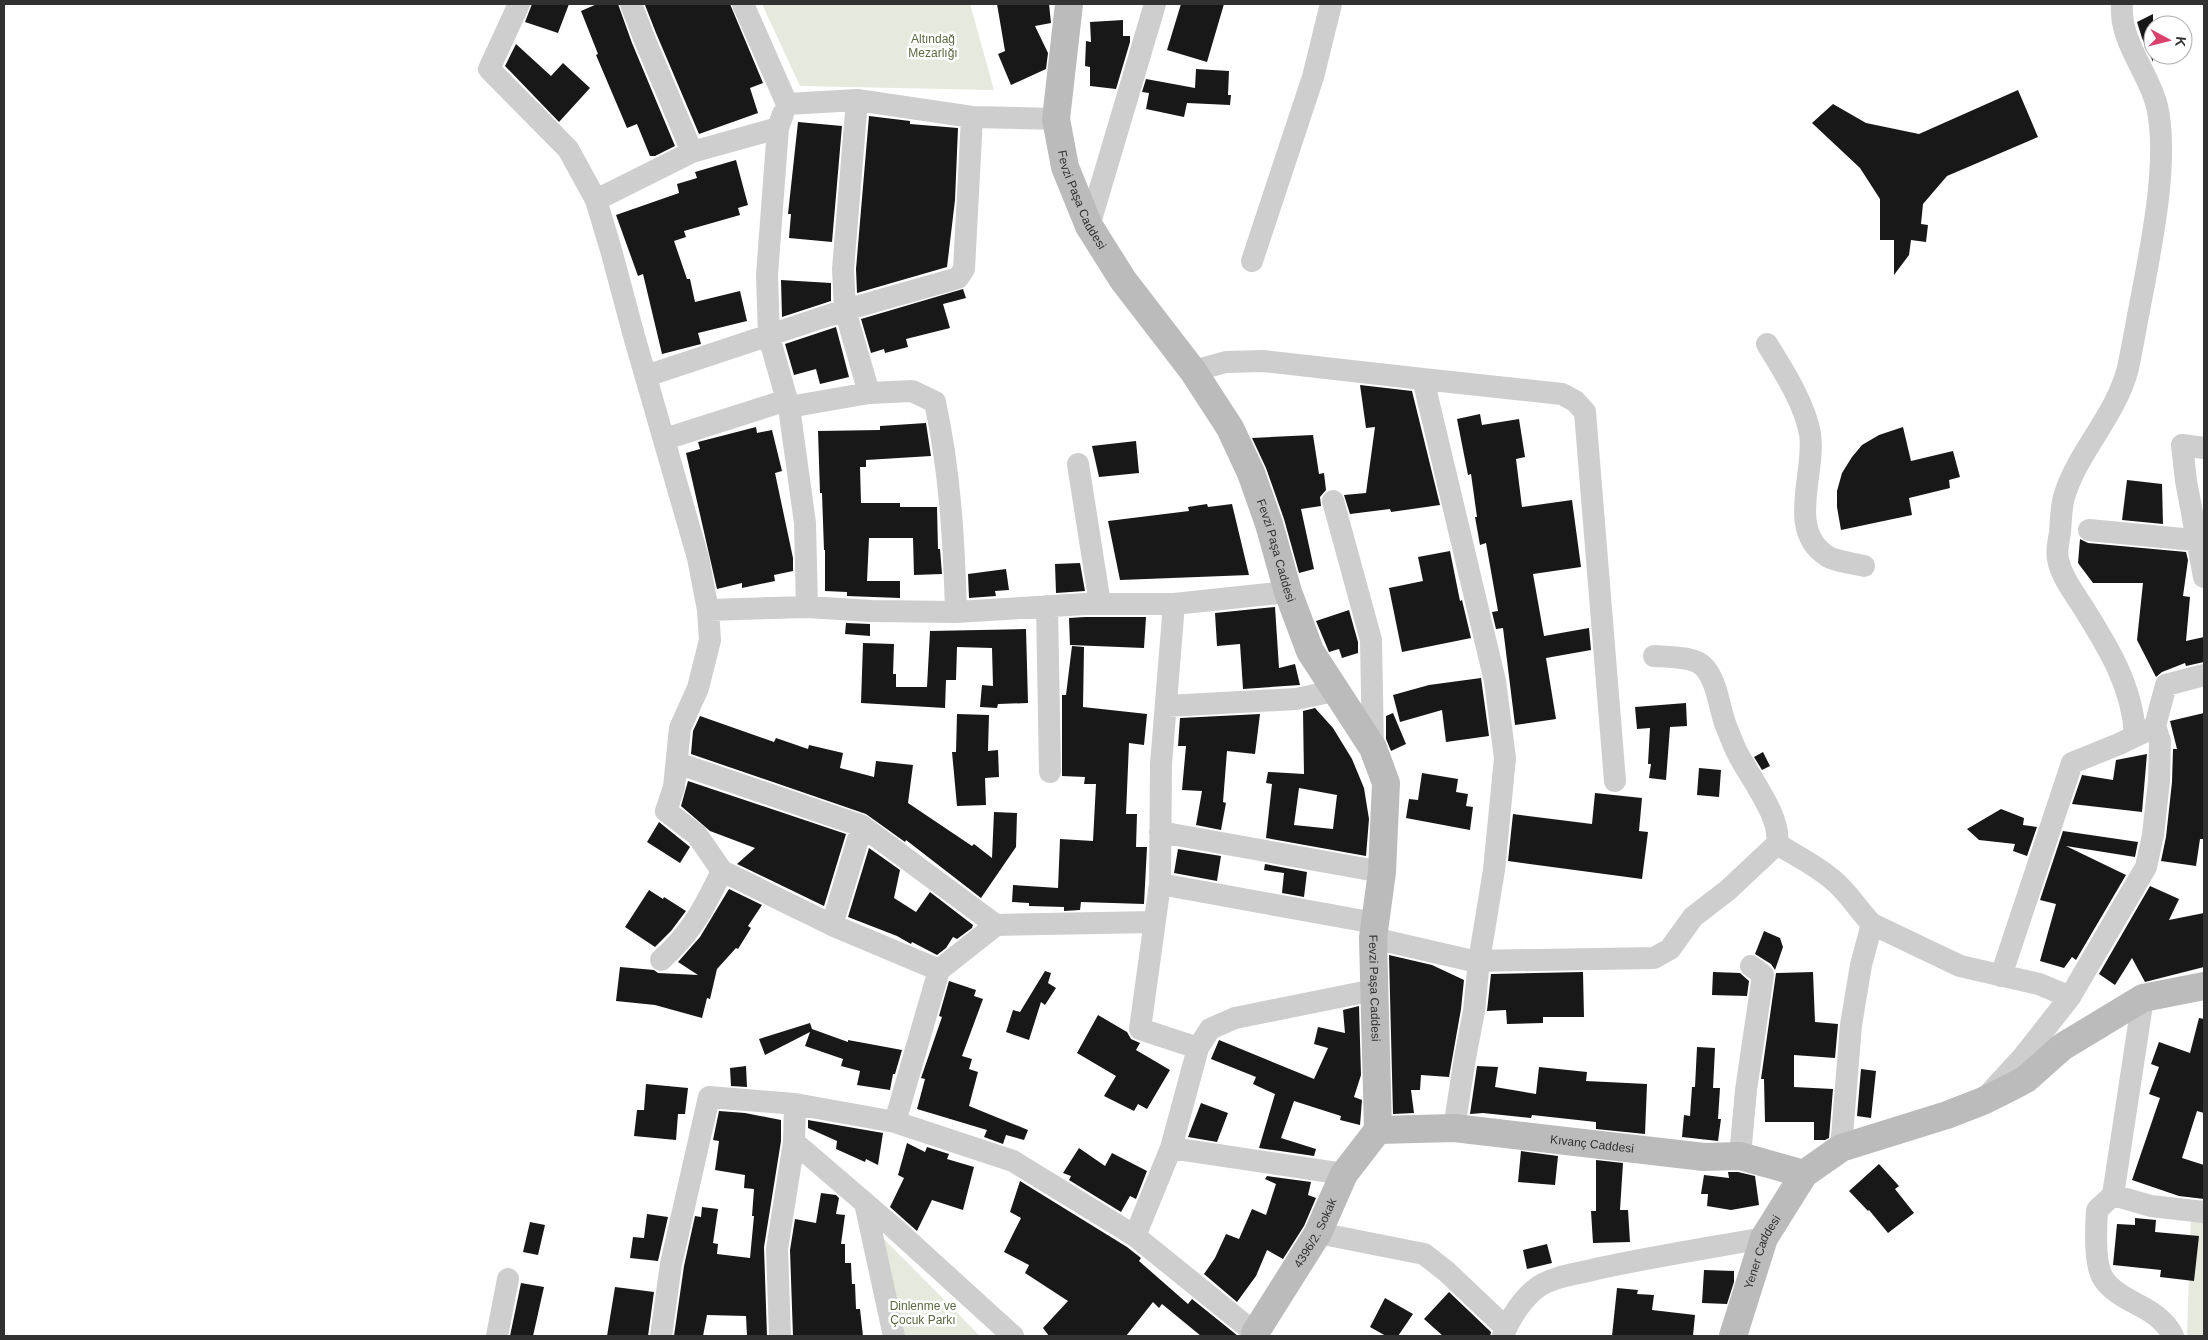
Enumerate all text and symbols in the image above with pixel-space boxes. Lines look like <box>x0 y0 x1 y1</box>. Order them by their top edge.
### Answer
north arrow <box>2143 15 2193 65</box>
park label: Altındağ Mezarlığı <box>908 32 958 60</box>
text: K <box>2172 36 2189 48</box>
street label: Fevzi Paşa Caddesi <box>1055 149 1109 252</box>
street label: Fevzi Paşa Caddesi <box>1254 497 1298 604</box>
street label: Fevzi Paşa Caddesi <box>1366 935 1383 1042</box>
street label: Kıvanç Caddesi <box>1549 1132 1635 1156</box>
street label: 4396/2. Sokak <box>1291 1195 1340 1270</box>
street label: Yener Caddesi <box>1741 1213 1783 1291</box>
park label: Dinlenme ve Çocuk Parkı <box>890 1299 957 1327</box>

